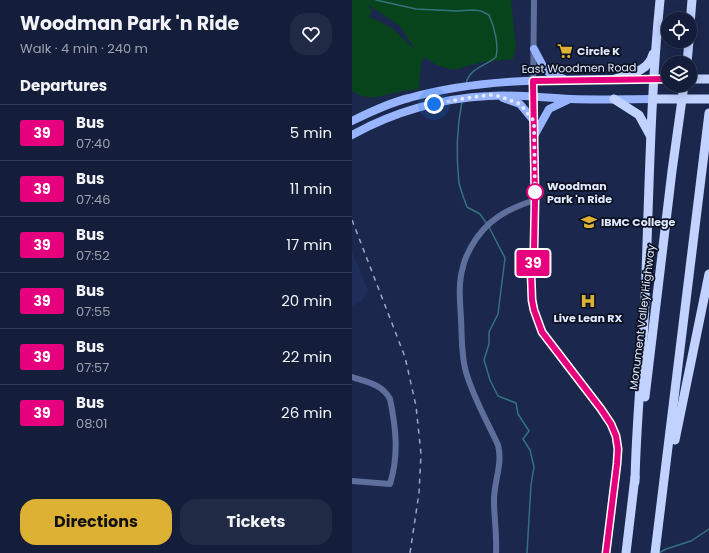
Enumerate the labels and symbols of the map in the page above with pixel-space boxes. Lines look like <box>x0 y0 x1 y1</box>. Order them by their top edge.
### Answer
supermarket icon: Circle K <box>556 42 574 60</box>
place label: Circle K <box>577 43 620 59</box>
street label: East Woodmen Road <box>521 59 637 77</box>
your location <box>424 94 444 114</box>
place label: Woodman Park 'n Ride <box>547 178 612 207</box>
marker: Woodman Park 'n Ride <box>526 183 544 201</box>
school or university icon: IBMC College <box>580 213 598 231</box>
place label: IBMC College <box>601 214 675 230</box>
street label: Monument Valley Highway <box>625 243 659 391</box>
line badge: 39 <box>515 250 551 276</box>
hospital icon: Live Lean RX <box>579 292 597 310</box>
place label: Live Lean RX <box>554 310 623 326</box>

